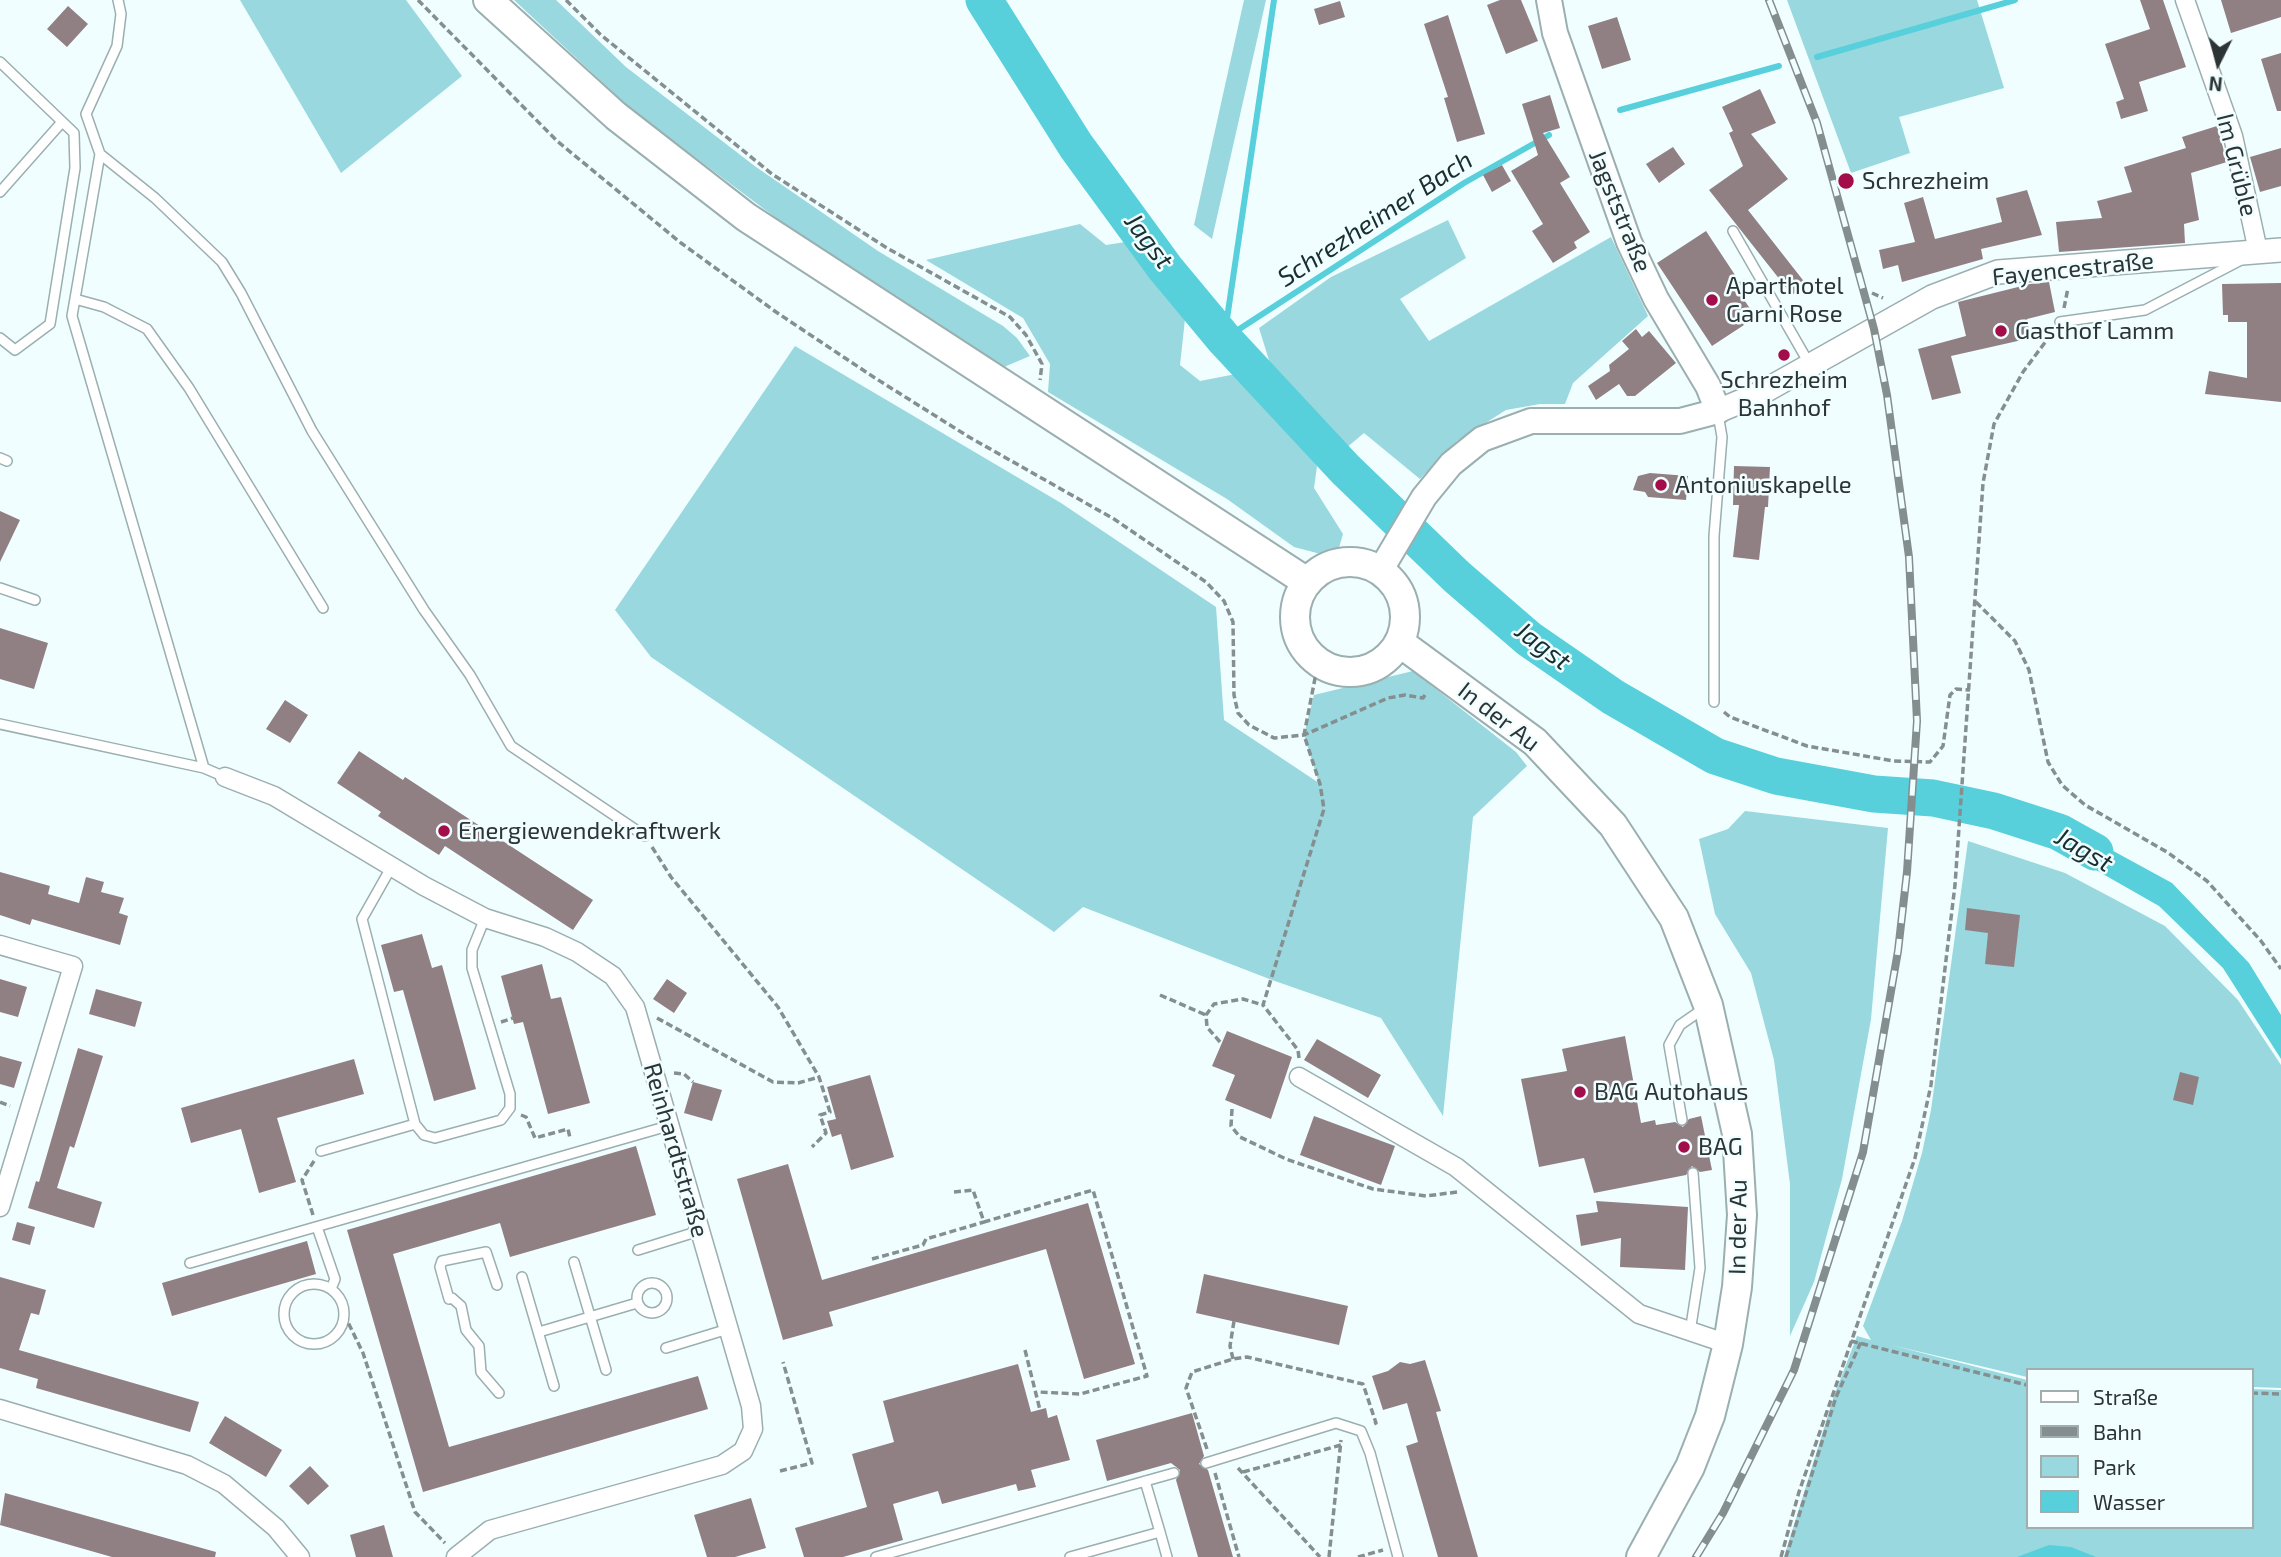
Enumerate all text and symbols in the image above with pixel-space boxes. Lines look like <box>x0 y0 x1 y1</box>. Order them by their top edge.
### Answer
north arrow <box>2183 28 2253 98</box>
text: N <box>2208 72 2224 97</box>
street label: Im Grüble <box>2210 111 2264 219</box>
water label: Schrezheimer Bach <box>1272 144 1478 294</box>
street label: Jagststraße <box>1582 146 1658 276</box>
place label: Schrezheim <box>1862 167 1989 195</box>
marker: Schrezheim <box>1836 171 1856 191</box>
water label: Jagst <box>1118 207 1180 275</box>
street label: Fayencestraße <box>1991 246 2155 292</box>
place label: Aparthotel Garni Rose <box>1726 272 1844 328</box>
marker: Aparthotel Garni Rose <box>1704 292 1720 308</box>
place label: Gasthof Lamm <box>2015 317 2174 345</box>
marker: Gasthof Lamm <box>1993 323 2009 339</box>
marker: Schrezheim Bahnhof <box>1776 347 1792 363</box>
place label: Schrezheim Bahnhof <box>1720 366 1848 422</box>
place label: Antoniuskapelle <box>1675 471 1852 499</box>
marker: Antoniuskapelle <box>1653 477 1669 493</box>
water label: Jagst <box>1509 615 1577 677</box>
street label: In der Au <box>1452 676 1546 758</box>
place label: Energiewendekraftwerk <box>458 817 721 845</box>
water label: Jagst <box>2050 821 2118 879</box>
marker: Energiewendekraftwerk <box>436 823 452 839</box>
street label: Reinhardtstraße <box>637 1059 715 1241</box>
place label: BAG Autohaus <box>1594 1078 1749 1106</box>
marker: BAG Autohaus <box>1572 1084 1588 1100</box>
place label: BAG <box>1698 1133 1743 1161</box>
marker: BAG <box>1676 1139 1692 1155</box>
street label: In der Au <box>1723 1179 1753 1275</box>
legend <box>2025 1368 2253 1529</box>
text: Straße <box>2093 1384 2158 1409</box>
text: Bahn <box>2093 1419 2142 1444</box>
text: Park <box>2093 1454 2136 1479</box>
text: Wasser <box>2093 1489 2165 1514</box>

